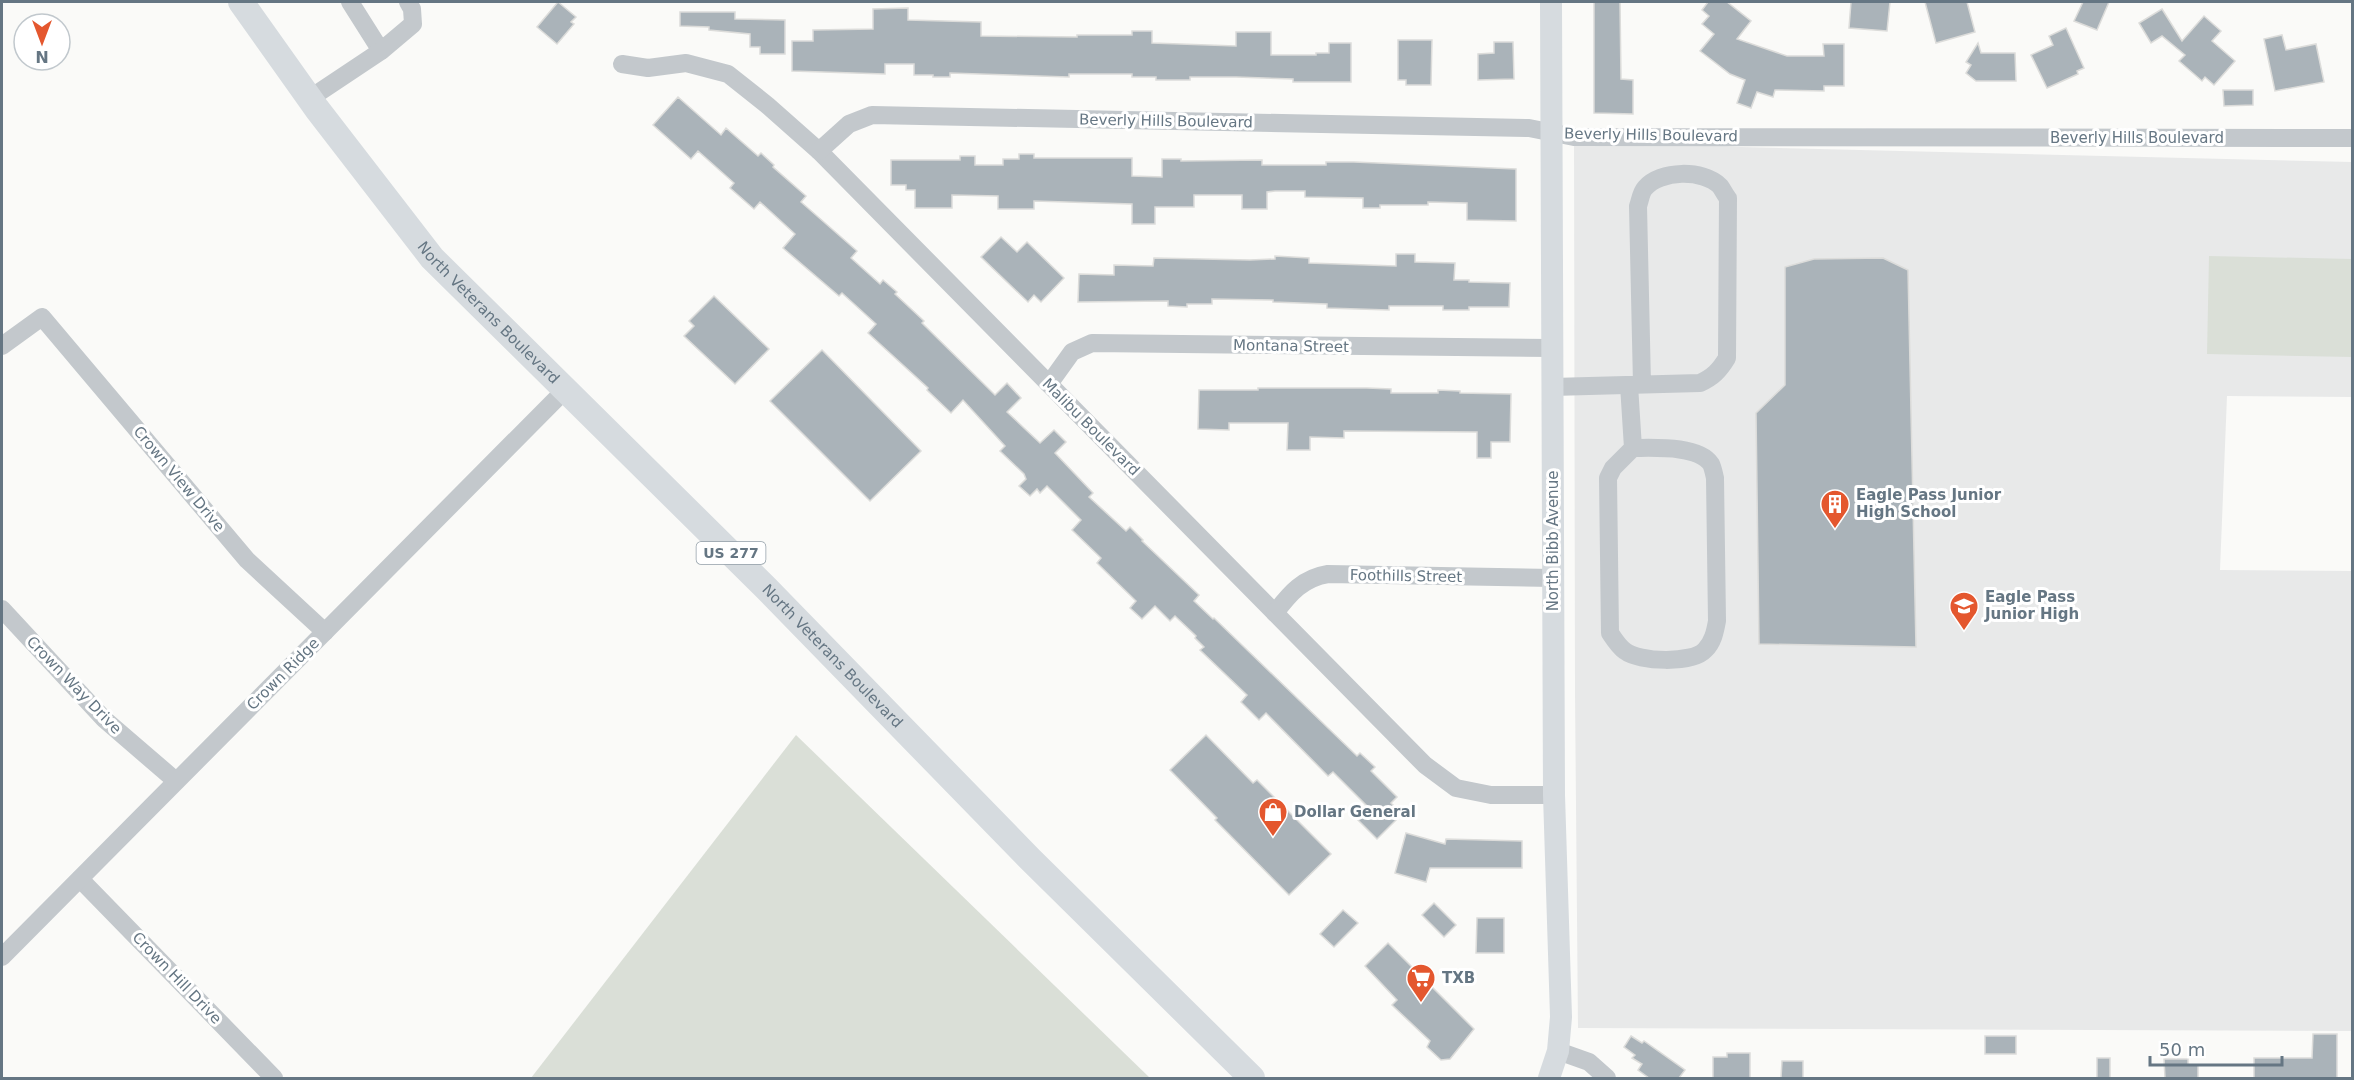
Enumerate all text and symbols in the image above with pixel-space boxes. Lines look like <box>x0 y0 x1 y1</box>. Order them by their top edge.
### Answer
north arrow <box>12 12 72 72</box>
text: N <box>35 47 49 66</box>
street label: Beverly Hills Boulevard <box>1079 110 1253 132</box>
street label: Beverly Hills Boulevard <box>1564 124 1738 146</box>
street label: Beverly Hills Boulevard <box>2050 129 2224 147</box>
street label: North Veterans Boulevard <box>414 238 563 388</box>
street label: Montana Street <box>1233 336 1349 356</box>
street label: Malibu Boulevard <box>1039 375 1143 479</box>
street label: Crown View Drive <box>130 423 228 535</box>
street label: North Bibb Avenue <box>1544 471 1562 611</box>
place label: Eagle Pass Junior High School <box>1856 486 2002 521</box>
building icon: Eagle Pass Junior High School <box>1819 488 1851 530</box>
road number: US 277 <box>696 542 766 564</box>
street label: Foothills Street <box>1350 566 1463 586</box>
street label: North Veterans Boulevard <box>758 580 906 732</box>
place label: Eagle Pass Junior High <box>1984 588 2079 623</box>
school or university icon: Eagle Pass Junior High <box>1948 590 1980 632</box>
street label: Crown Way Drive <box>23 632 125 738</box>
street label: Crown Ridge <box>243 634 323 714</box>
shop icon: Dollar General <box>1257 796 1289 838</box>
place label: Dollar General <box>1294 803 1416 821</box>
street label: Crown Hill Drive <box>129 928 225 1028</box>
supermarket icon: TXB <box>1405 962 1437 1004</box>
place label: TXB <box>1442 969 1475 987</box>
scale bar <box>2150 1029 2282 1067</box>
text: 50 m <box>2159 1039 2205 1060</box>

